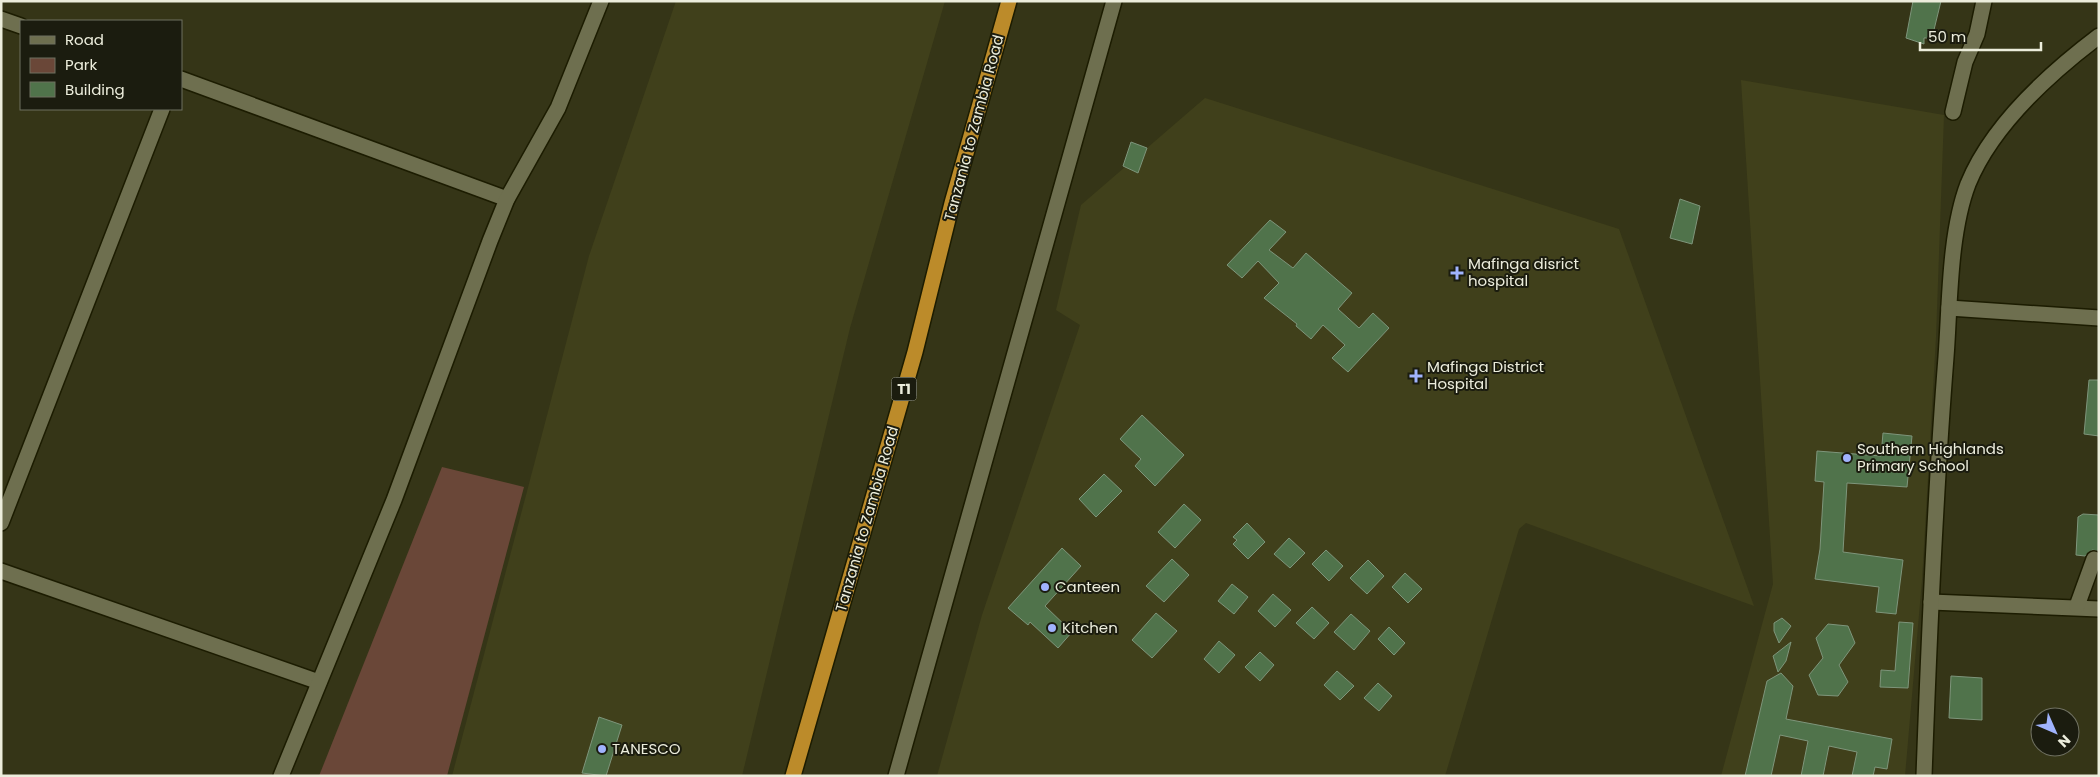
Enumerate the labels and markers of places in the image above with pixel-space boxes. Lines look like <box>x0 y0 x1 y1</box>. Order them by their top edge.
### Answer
place label: Mafinga disrict hospital <box>1468 253 1579 291</box>
marker: Mafinga disrict hospital <box>1450 266 1464 280</box>
place label: Mafinga District Hospital <box>1427 356 1544 394</box>
marker: Mafinga District Hospital <box>1409 369 1423 383</box>
place label: Southern Highlands Primary School <box>1857 438 2004 476</box>
marker: Southern Highlands Primary School <box>1841 452 1853 464</box>
place label: Canteen <box>1055 576 1120 597</box>
marker: Canteen <box>1039 581 1051 593</box>
place label: Kitchen <box>1062 617 1118 638</box>
marker: Kitchen <box>1046 622 1058 634</box>
place label: TANESCO <box>612 738 681 759</box>
marker: TANESCO <box>596 743 608 755</box>

